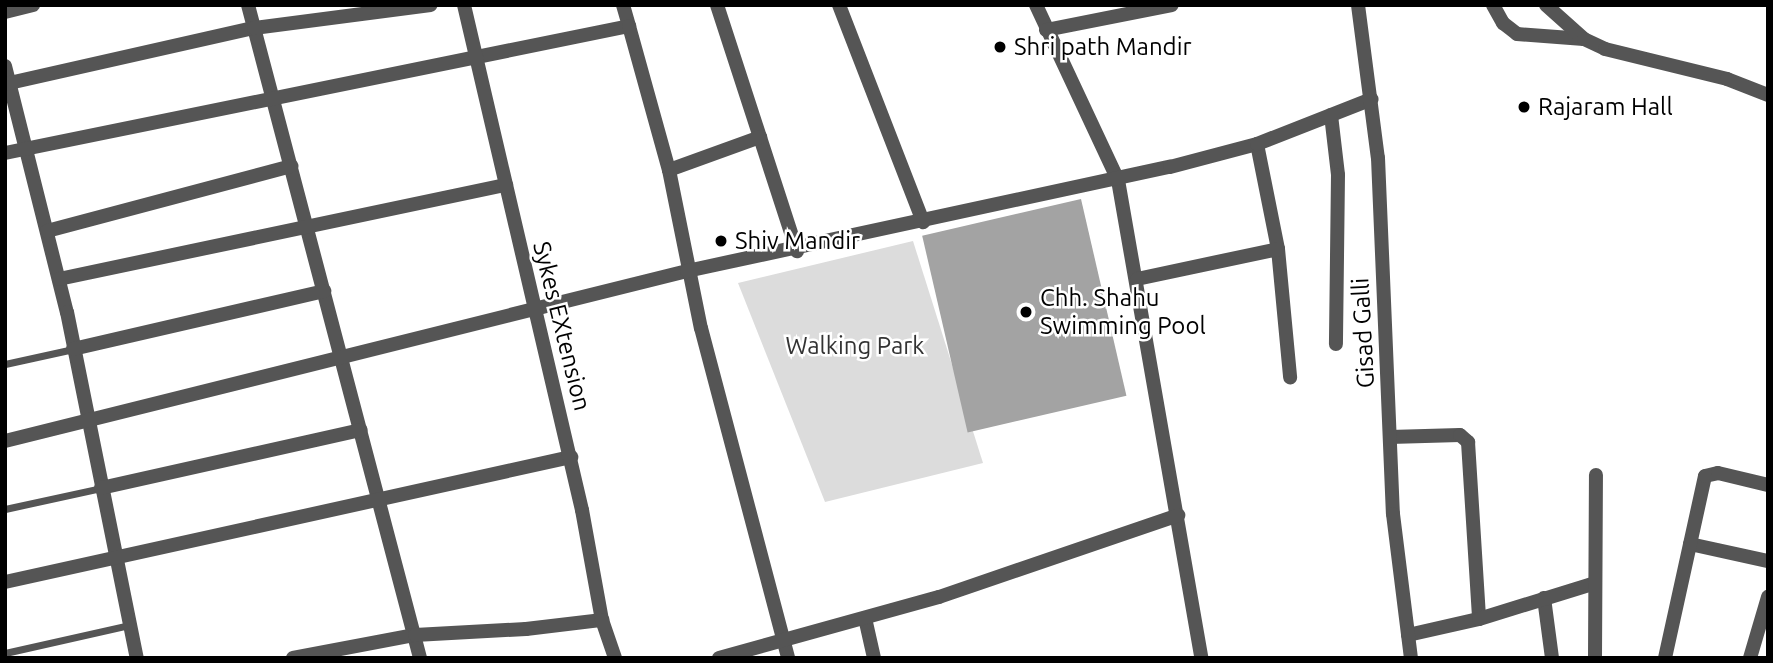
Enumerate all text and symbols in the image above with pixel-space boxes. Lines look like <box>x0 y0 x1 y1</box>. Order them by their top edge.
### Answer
place label: Shri path Mandir <box>1014 33 1192 61</box>
marker: Shri path Mandir <box>992 39 1008 55</box>
place label: Rajaram Hall <box>1538 93 1673 121</box>
marker: Rajaram Hall <box>1516 99 1532 115</box>
place label: Shiv Mandir <box>735 227 860 255</box>
marker: Shiv Mandir <box>713 233 729 249</box>
street label: Sykes EXtension <box>527 238 597 414</box>
street label: Gisad Galli <box>1346 277 1380 389</box>
place label: Chh. Shahu Swimming Pool <box>1040 284 1206 340</box>
marker: Chh. Shahu Swimming Pool <box>1018 304 1034 320</box>
park label: Walking Park <box>786 332 924 360</box>

